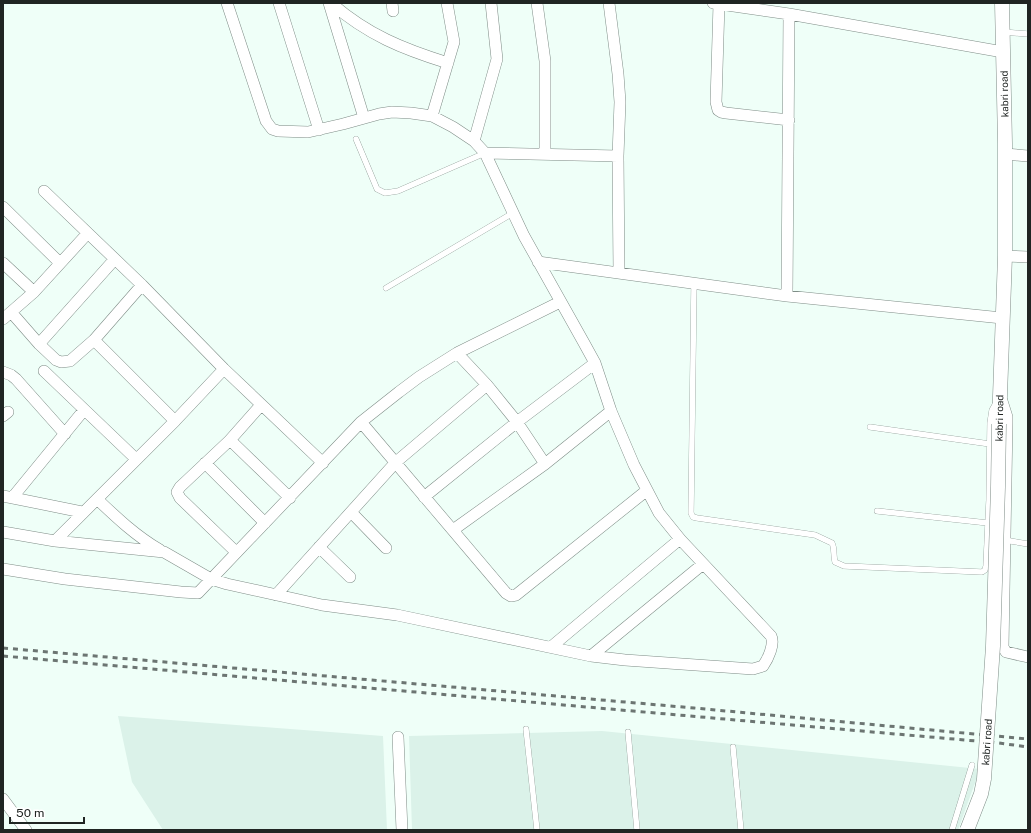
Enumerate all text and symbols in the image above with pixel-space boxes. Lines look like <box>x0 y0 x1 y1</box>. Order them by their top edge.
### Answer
street label: kabri road <box>998 71 1010 117</box>
street label: kabri road <box>993 395 1005 441</box>
street label: kabri road <box>979 718 994 766</box>
scale bar <box>10 799 84 825</box>
text: 50 m <box>16 806 44 820</box>

